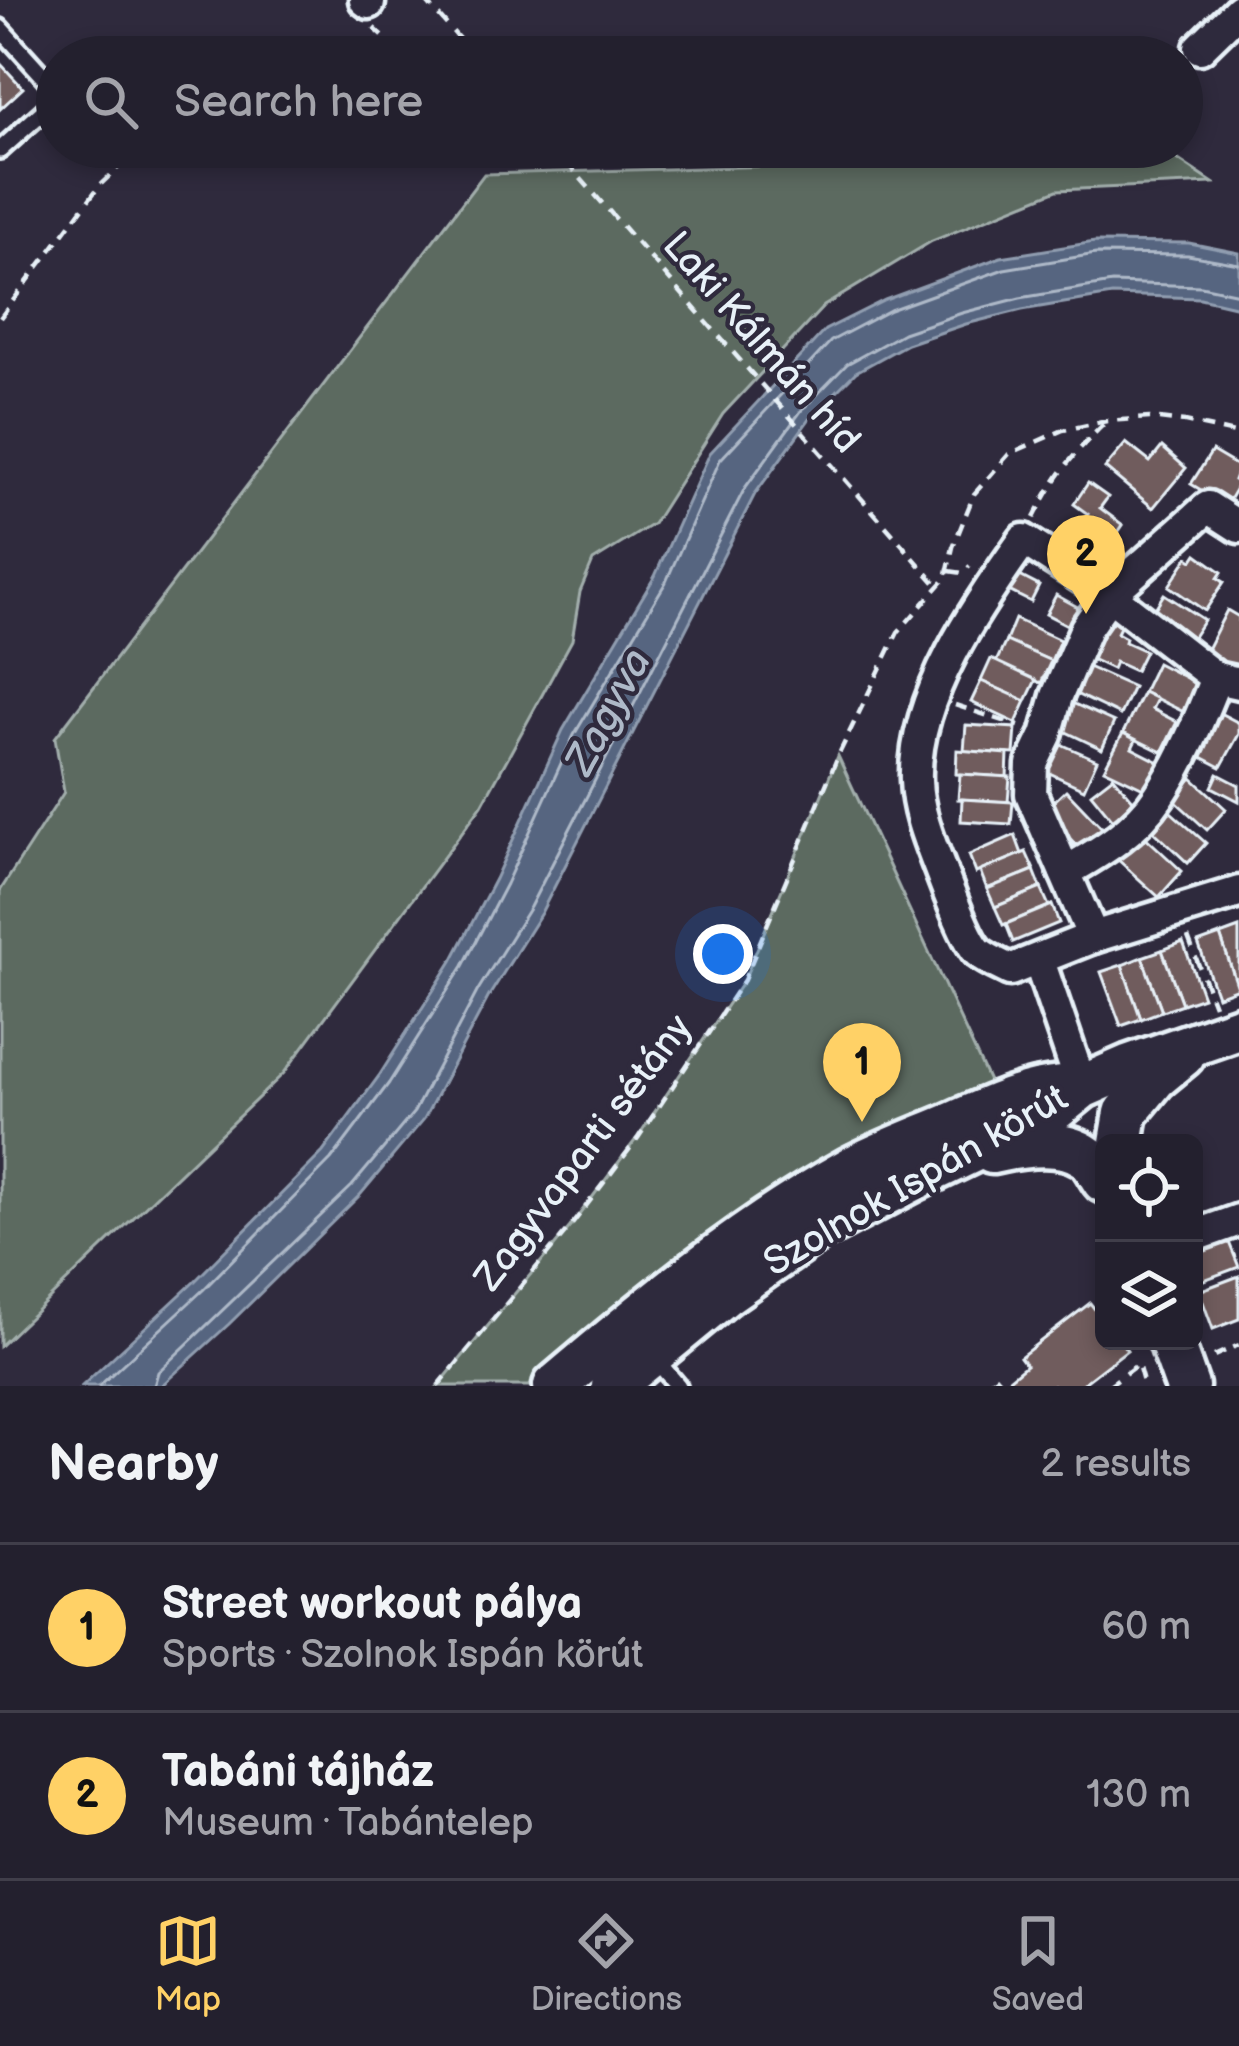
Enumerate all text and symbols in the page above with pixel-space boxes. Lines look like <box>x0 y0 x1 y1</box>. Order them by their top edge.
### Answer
search box <box>36 36 1203 168</box>
icon: search <box>78 69 144 135</box>
text: Search here <box>174 75 423 130</box>
street label: Laki Kálmán híd <box>652 223 870 463</box>
pin: 2 <box>1047 515 1125 614</box>
water label: Zagyva <box>554 641 663 785</box>
your location <box>693 924 753 984</box>
street label: Zagyvaparti sétány <box>464 1006 703 1301</box>
pin: 1 <box>823 1023 901 1122</box>
street label: Szolnok Ispán körút <box>756 1075 1076 1287</box>
map controls <box>1095 1134 1203 1350</box>
button: locate <box>1095 1134 1203 1242</box>
button: layers <box>1095 1242 1203 1350</box>
text: Nearby <box>48 1434 219 1495</box>
text: 2 results <box>1040 1441 1191 1488</box>
text: Street workout pálya <box>162 1577 582 1632</box>
text: 1 <box>79 1604 95 1651</box>
text: 60 m <box>1101 1604 1191 1651</box>
text: Sports · Szolnok Ispán körút <box>162 1632 643 1679</box>
text: Tabáni tájház <box>162 1745 434 1800</box>
text: 2 <box>75 1772 99 1819</box>
text: 130 m <box>1086 1772 1191 1819</box>
text: Museum · Tabántelep <box>162 1800 534 1847</box>
tab: Map <box>155 1908 221 2020</box>
tab: Directions <box>530 1908 682 2020</box>
tab: Saved <box>992 1908 1084 2020</box>

